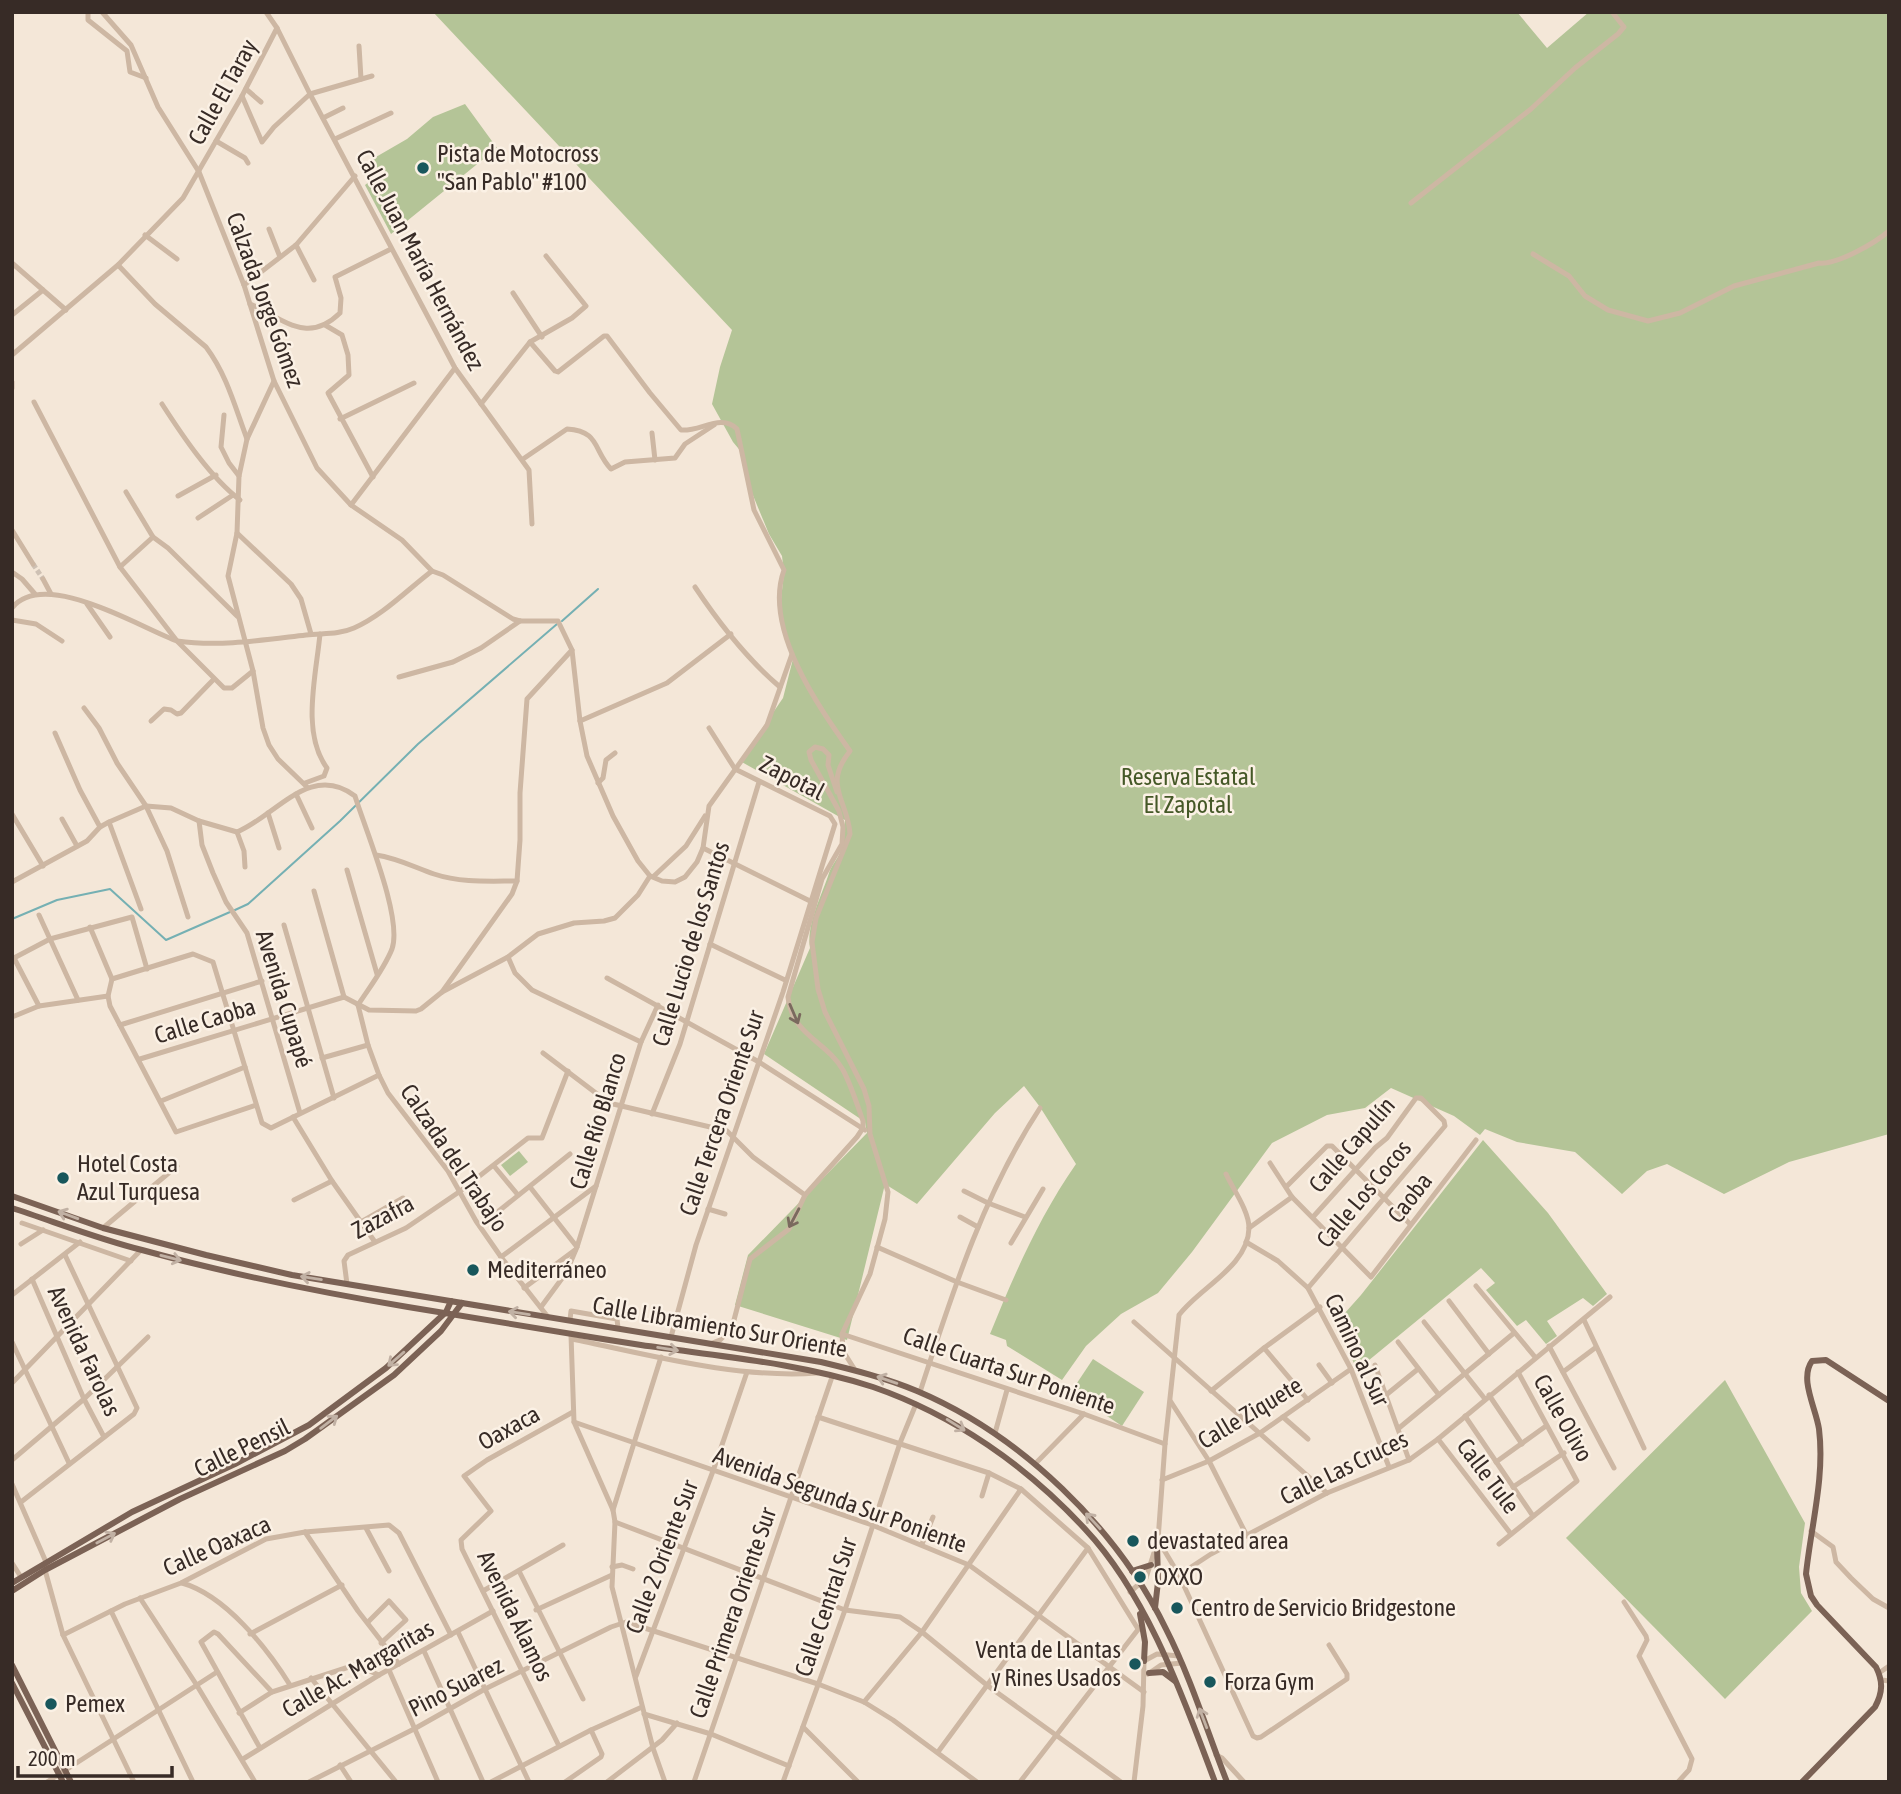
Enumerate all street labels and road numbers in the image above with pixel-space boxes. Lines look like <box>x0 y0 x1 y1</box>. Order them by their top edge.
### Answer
street label: Calle El Taray <box>183 34 263 149</box>
street label: Calle Juan María Hernández <box>351 145 490 375</box>
street label: Calzada Jorge Gómez <box>221 209 310 391</box>
street label: Zapotal <box>755 750 830 806</box>
street label: Calle Lucio de los Santos <box>647 838 734 1049</box>
street label: Avenida Cupapé <box>251 927 318 1071</box>
street label: Calle Caoba <box>151 992 259 1049</box>
street label: Calle Tercera Oriente Sur <box>674 1006 770 1219</box>
street label: Calle Río Blanco <box>564 1049 631 1192</box>
street label: Calzada del Trabajo <box>395 1079 514 1237</box>
street label: Calle Capulín <box>1303 1092 1400 1198</box>
street label: Calle Los Cocos <box>1311 1135 1416 1253</box>
street label: Caoba <box>1382 1167 1437 1228</box>
street label: Zazafra <box>347 1189 418 1244</box>
street label: Avenida Farolas <box>43 1282 126 1420</box>
street label: Camino al Sur <box>1320 1289 1396 1411</box>
street label: Calle Libramiento Sur Oriente <box>591 1291 849 1362</box>
street label: Calle Cuarta Sur Poniente <box>900 1322 1119 1420</box>
street label: Calle Olivo <box>1528 1369 1598 1466</box>
street label: Calle Ziquete <box>1193 1371 1307 1454</box>
street label: Oaxaca <box>473 1400 544 1455</box>
street label: Calle Pensil <box>190 1413 295 1482</box>
street label: Calle Las Cruces <box>1276 1425 1412 1510</box>
street label: Calle Tule <box>1452 1433 1525 1518</box>
street label: Avenida Segunda Sur Poniente <box>710 1441 971 1558</box>
street label: Calle 2 Oriente Sur <box>620 1476 703 1637</box>
street label: Calle Primera Oriente Sur <box>684 1503 782 1722</box>
street label: Calle Oaxaca <box>159 1510 275 1581</box>
street label: Calle Central Sur <box>789 1533 862 1680</box>
street label: Avenida Álamos <box>472 1546 559 1685</box>
street label: Calle Ac. Margaritas <box>277 1614 438 1723</box>
street label: Pino Suarez <box>404 1651 508 1722</box>

